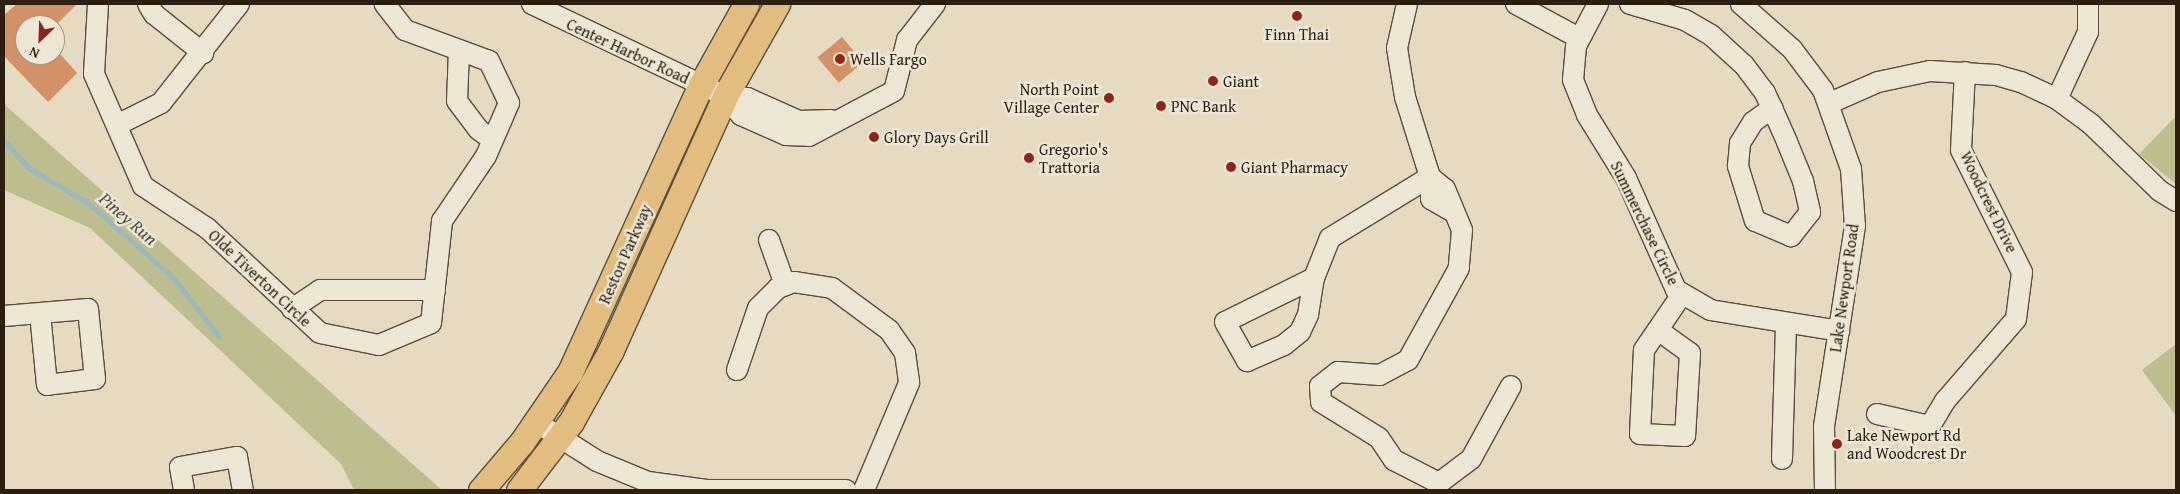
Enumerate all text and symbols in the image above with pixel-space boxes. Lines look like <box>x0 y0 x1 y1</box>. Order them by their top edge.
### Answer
marker: Finn Thai <box>1291 10 1303 22</box>
street label: Center Harbor Road <box>564 14 692 88</box>
north arrow <box>15 15 65 65</box>
place label: Finn Thai <box>1265 24 1329 44</box>
text: N <box>26 42 43 64</box>
place label: Wells Fargo <box>850 49 927 69</box>
marker: Wells Fargo <box>834 53 846 65</box>
place label: Giant <box>1223 71 1259 91</box>
marker: Giant <box>1207 75 1219 87</box>
place label: North Point Village Center <box>1004 79 1099 117</box>
marker: North Point Village Center <box>1103 92 1115 104</box>
place label: PNC Bank <box>1171 96 1236 116</box>
marker: PNC Bank <box>1155 100 1167 112</box>
place label: Glory Days Grill <box>884 127 989 147</box>
marker: Glory Days Grill <box>868 131 880 143</box>
place label: Gregorio's Trattoria <box>1039 139 1108 177</box>
street label: Woodcrest Drive <box>1956 148 2022 256</box>
marker: Gregorio's Trattoria <box>1023 152 1035 164</box>
place label: Giant Pharmacy <box>1241 157 1348 177</box>
street label: Summerchase Circle <box>1607 158 1683 288</box>
marker: Giant Pharmacy <box>1225 161 1237 173</box>
water label: Piney Run <box>95 188 161 250</box>
street label: Reston Parkway <box>594 201 656 307</box>
street label: Lake Newport Road <box>1825 223 1863 353</box>
street label: Olde Tiverton Circle <box>205 225 315 331</box>
place label: Lake Newport Rd and Woodcrest Dr <box>1847 425 1966 463</box>
marker: Lake Newport Rd and Woodcrest Dr <box>1831 438 1843 450</box>

